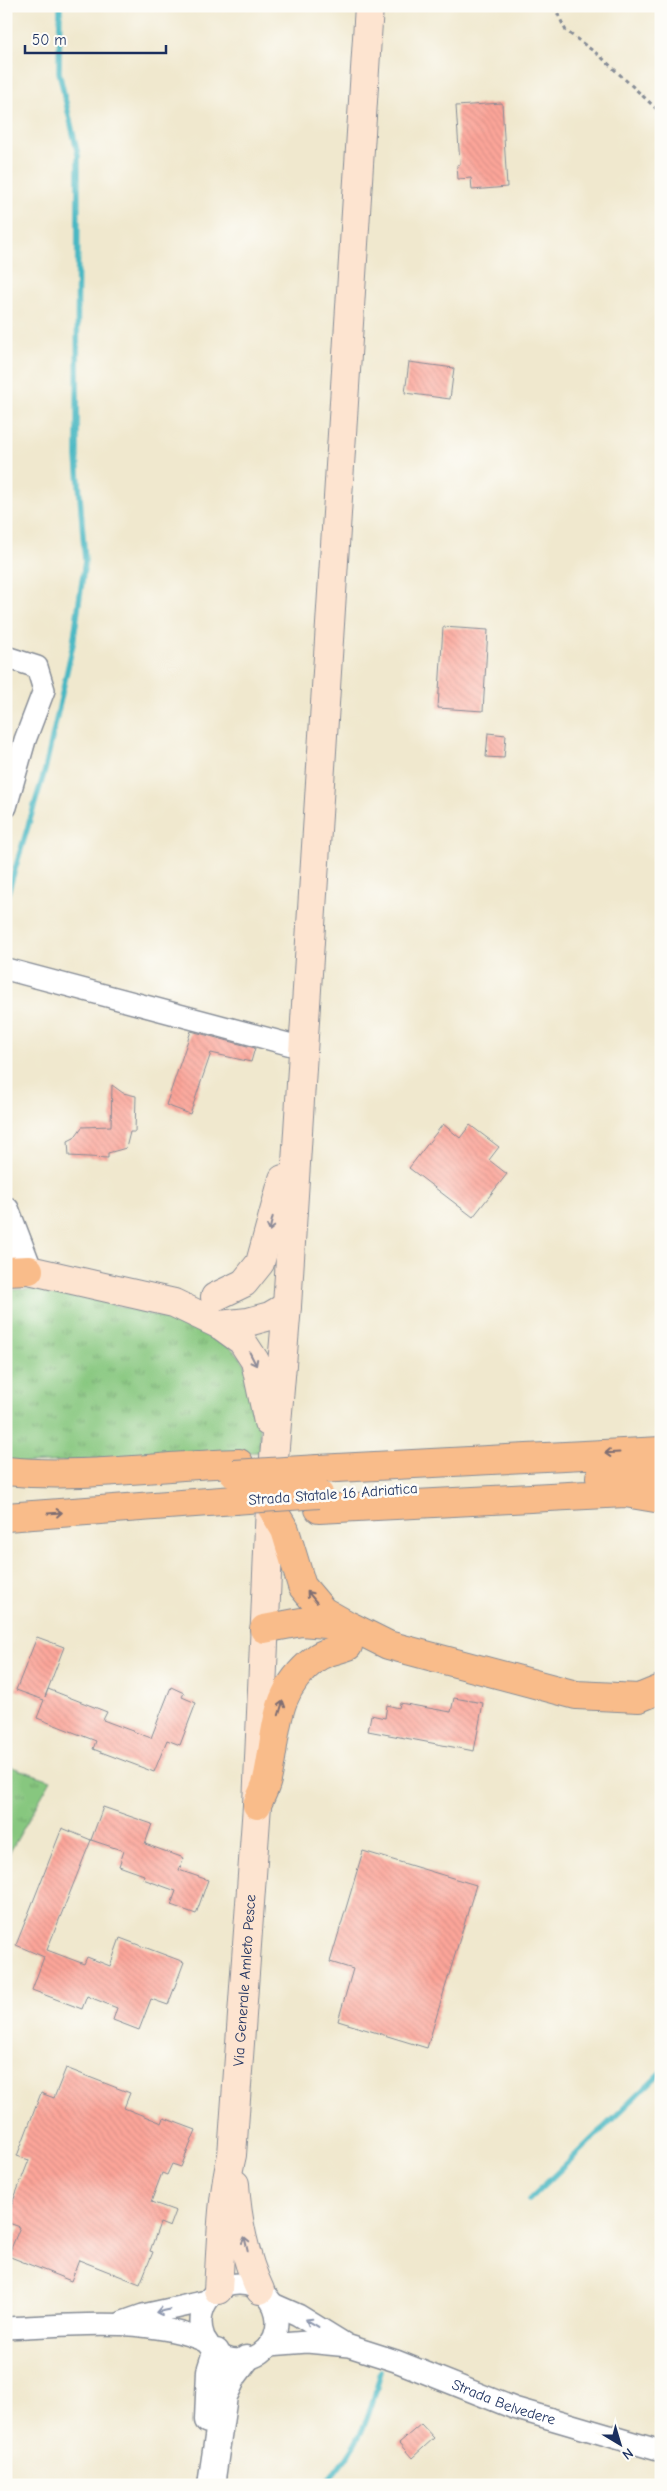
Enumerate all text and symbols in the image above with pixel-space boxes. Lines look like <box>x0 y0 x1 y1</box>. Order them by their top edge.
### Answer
scale bar <box>25 22 166 54</box>
text: 50 m <box>32 31 67 49</box>
one-way arrow <box>266 1216 275 1232</box>
one-way arrow <box>249 1351 258 1366</box>
one-way arrow <box>604 1449 620 1458</box>
street label: Strada Statale 16 Adriatica <box>248 1479 418 1509</box>
one-way arrow <box>47 1509 63 1518</box>
one-way arrow <box>306 1591 317 1604</box>
one-way arrow <box>276 1700 286 1716</box>
street label: Via Generale Amleto Pesce <box>229 1893 260 2067</box>
one-way arrow <box>240 2236 250 2252</box>
one-way arrow <box>156 2307 172 2317</box>
one-way arrow <box>306 2318 320 2328</box>
street label: Strada Belvedere <box>449 2375 558 2429</box>
north arrow <box>594 2418 644 2468</box>
text: N <box>619 2444 637 2463</box>

